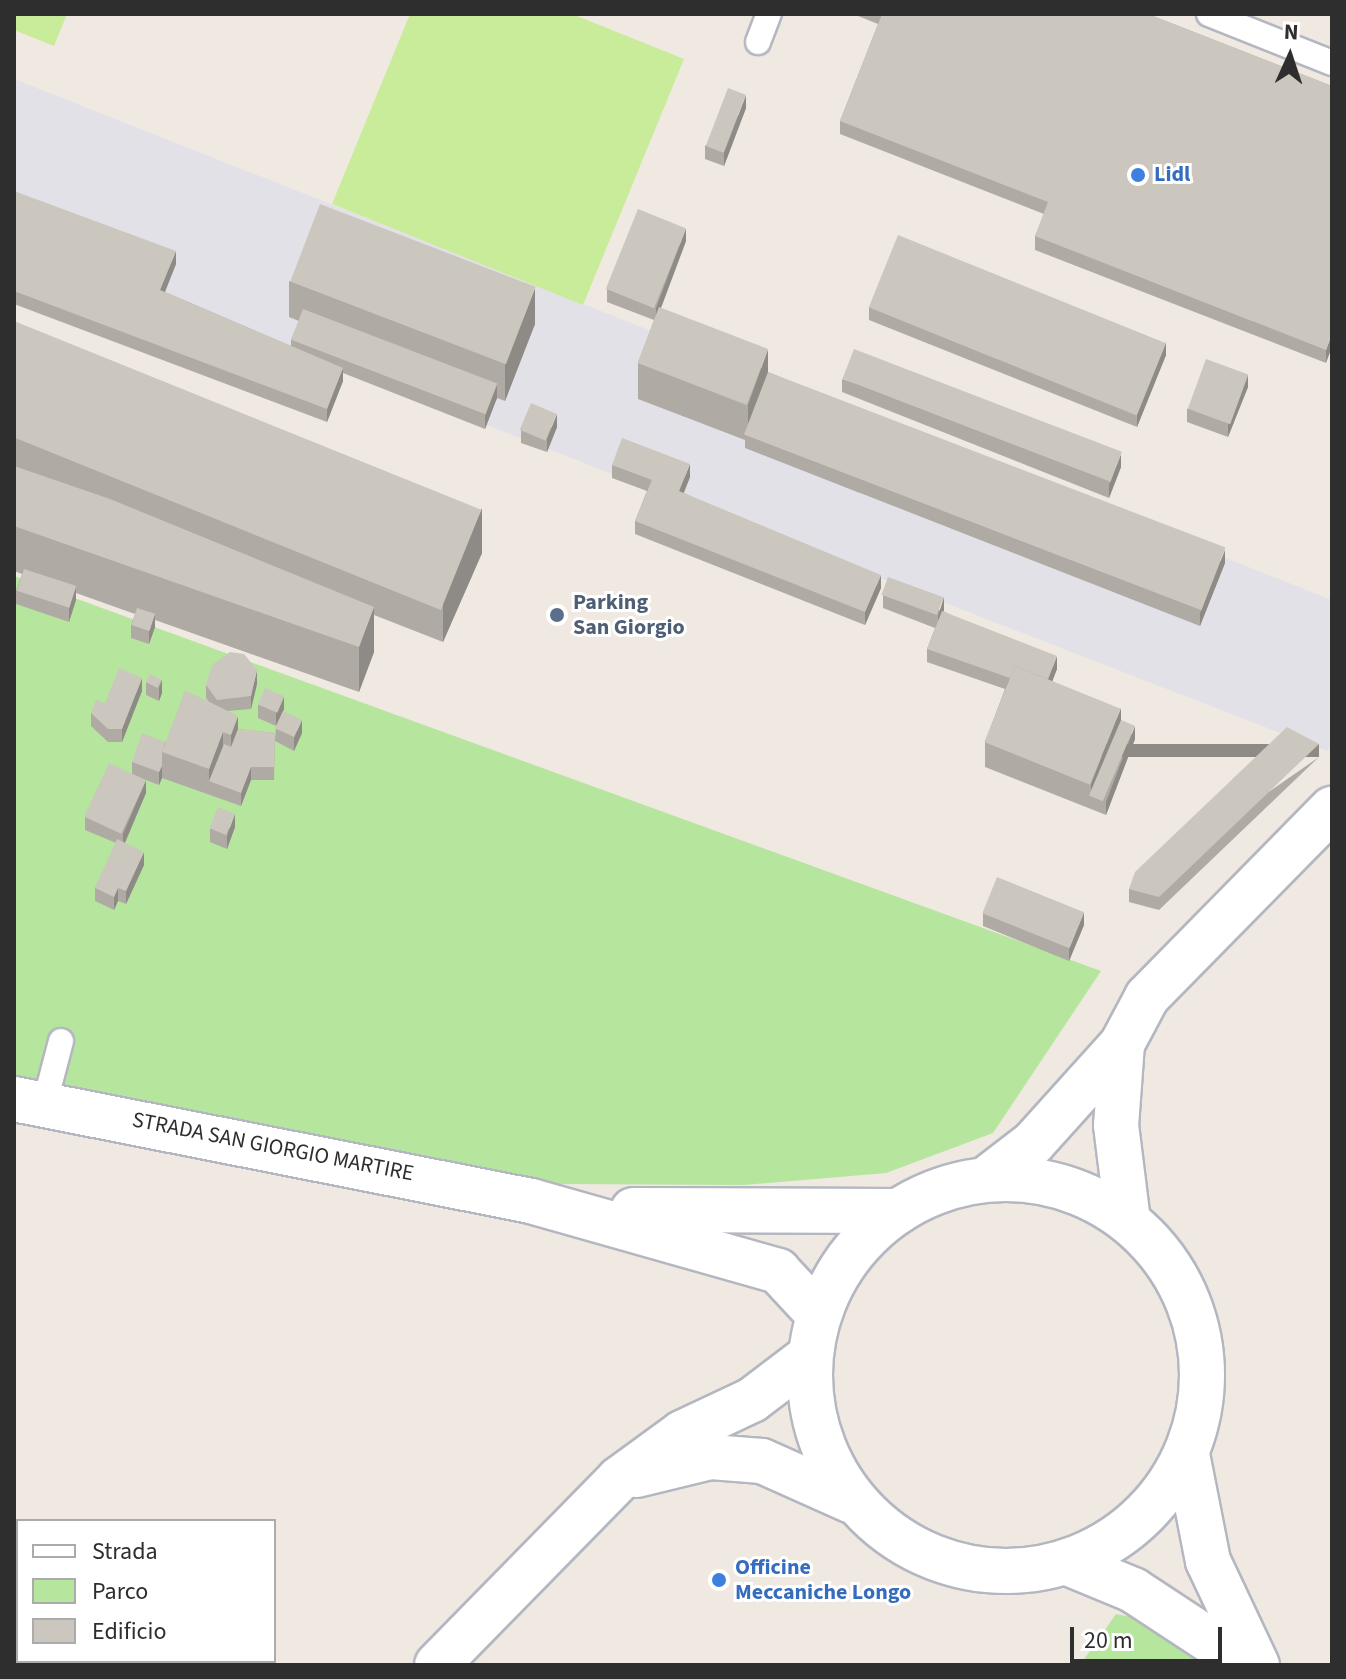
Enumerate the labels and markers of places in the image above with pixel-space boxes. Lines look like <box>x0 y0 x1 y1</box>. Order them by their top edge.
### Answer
place label: Lidl <box>1154 162 1190 188</box>
marker: Lidl <box>1129 166 1147 184</box>
place label: Parking San Giorgio <box>573 589 685 640</box>
marker: Parking San Giorgio <box>548 606 566 624</box>
place label: Officine Meccaniche Longo <box>735 1554 911 1606</box>
marker: Officine Meccaniche Longo <box>710 1571 728 1589</box>

